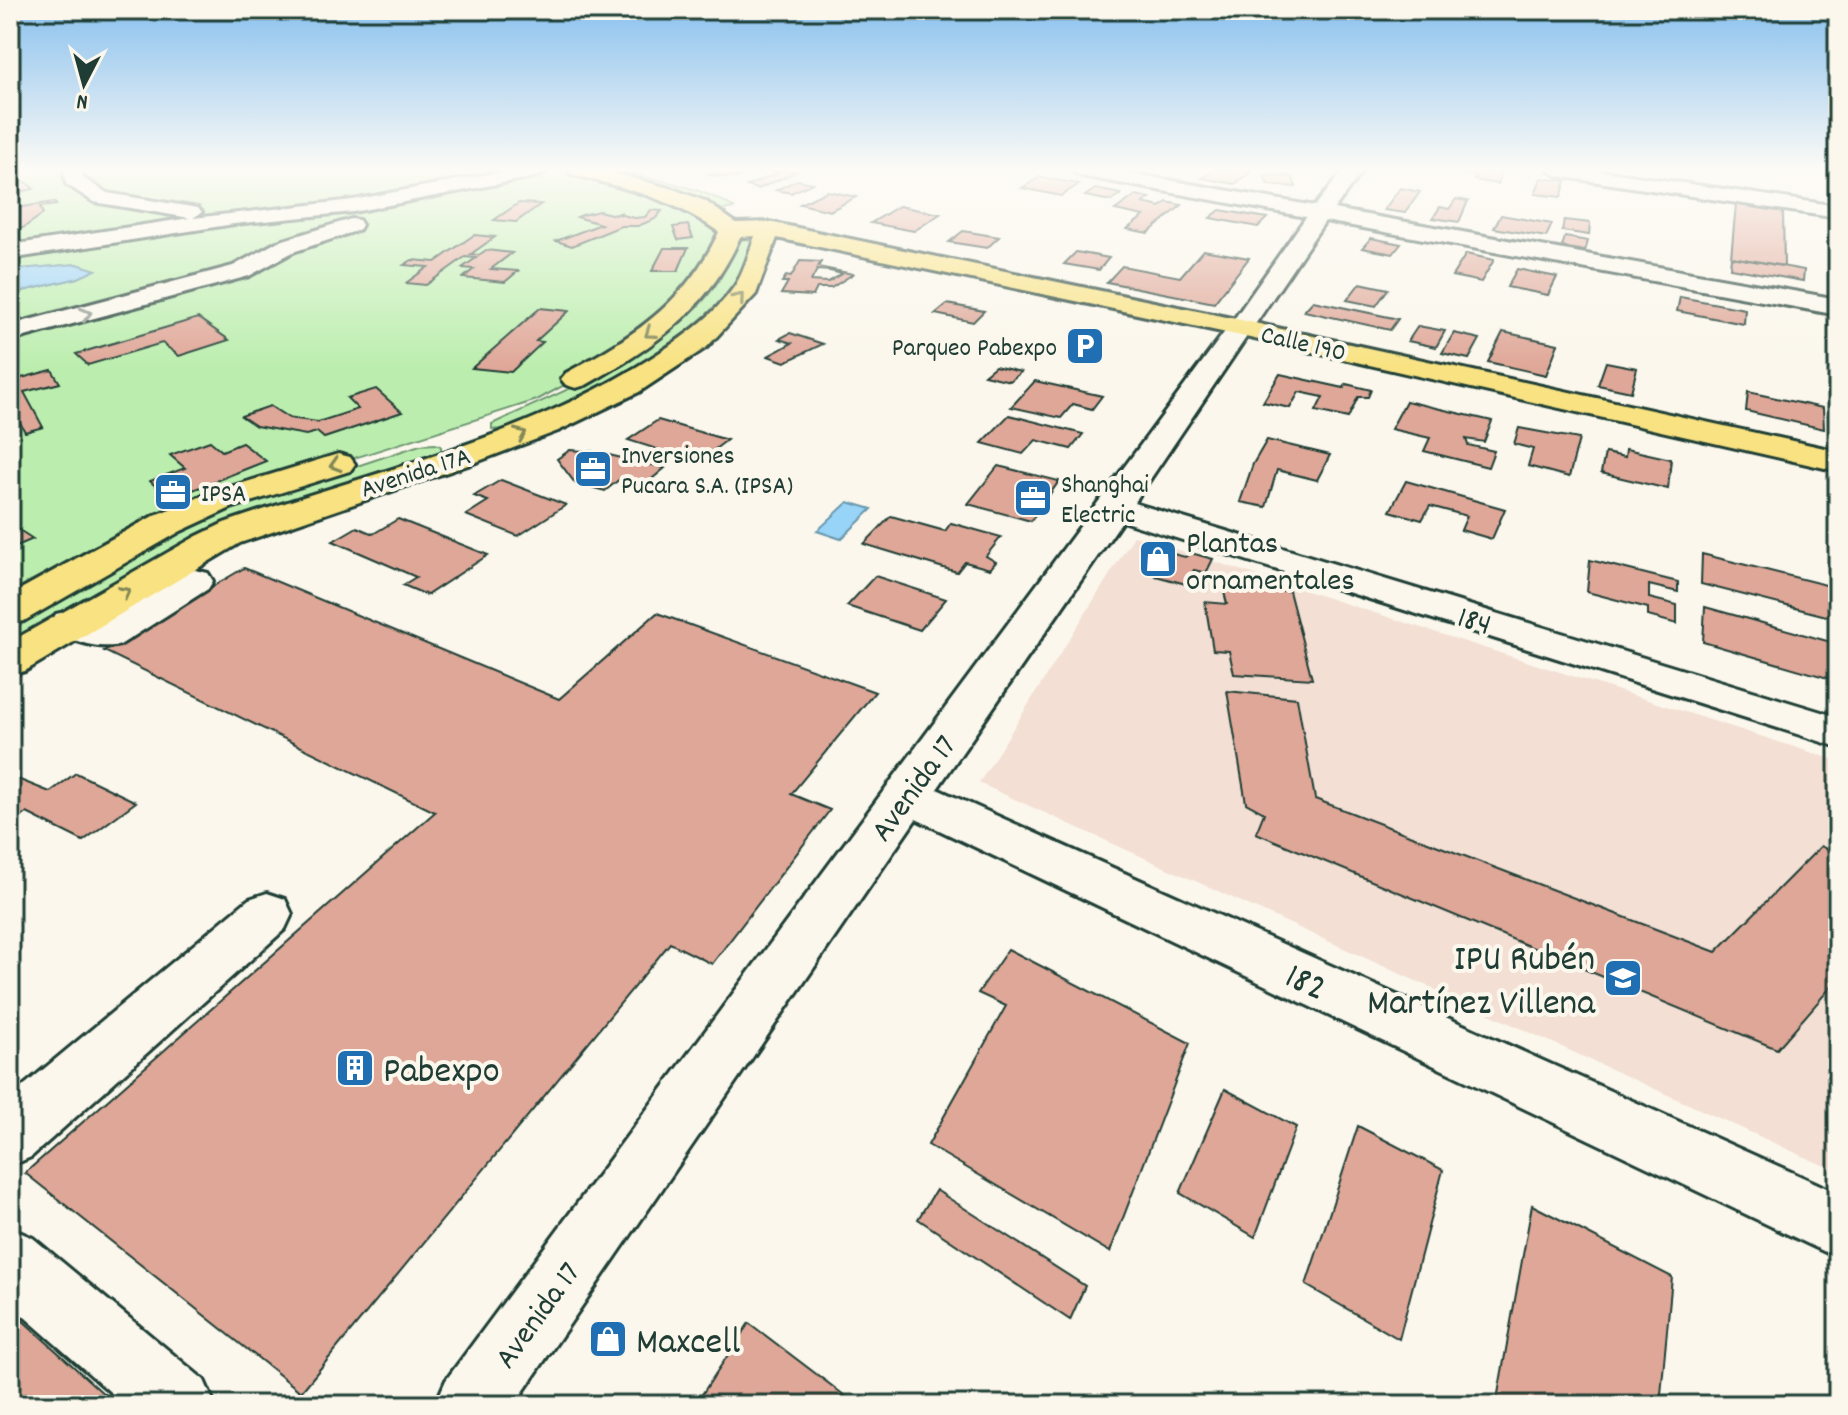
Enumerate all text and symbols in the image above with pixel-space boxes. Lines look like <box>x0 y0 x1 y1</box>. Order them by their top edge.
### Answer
north arrow <box>44 44 124 124</box>
text: N <box>75 84 89 116</box>
one-way arrow <box>729 293 744 308</box>
one-way arrow <box>78 306 92 323</box>
street label: Calle 190 <box>1257 318 1350 373</box>
one-way arrow <box>645 323 659 338</box>
parking icon: Parqueo Pabexpo <box>1064 325 1106 367</box>
place label: Parqueo Pabexpo <box>892 331 1057 368</box>
one-way arrow <box>513 428 527 444</box>
street label: Avenida 17A <box>356 439 476 509</box>
place label: Inversiones Pucara S.A. (IPSA) <box>621 439 793 506</box>
office icon: Inversiones Pucara S.A. (IPSA) <box>572 448 614 490</box>
one-way arrow <box>328 456 342 472</box>
place label: Shanghai Electric <box>1061 468 1149 535</box>
office icon: IPSA <box>152 471 194 513</box>
place label: IPSA <box>201 477 247 514</box>
office icon: Shanghai Electric <box>1012 477 1054 519</box>
place label: Plantas ornamentales <box>1186 523 1355 606</box>
shop icon: Plantas ornamentales <box>1137 538 1179 580</box>
one-way arrow <box>117 587 131 602</box>
street label: 184 <box>1451 597 1496 651</box>
street label: Avenida 17 <box>862 727 971 853</box>
place label: IPU Rubén Martínez Villena <box>1367 934 1596 1033</box>
street label: 182 <box>1275 952 1335 1018</box>
school or university icon: IPU Rubén Martínez Villena <box>1602 957 1644 999</box>
place label: Pabexpo <box>383 1046 500 1101</box>
building icon: Pabexpo <box>334 1047 376 1089</box>
street label: Avenida 17 <box>486 1254 595 1380</box>
place label: Maxcell <box>636 1317 740 1372</box>
shop icon: Maxcell <box>587 1318 629 1360</box>

